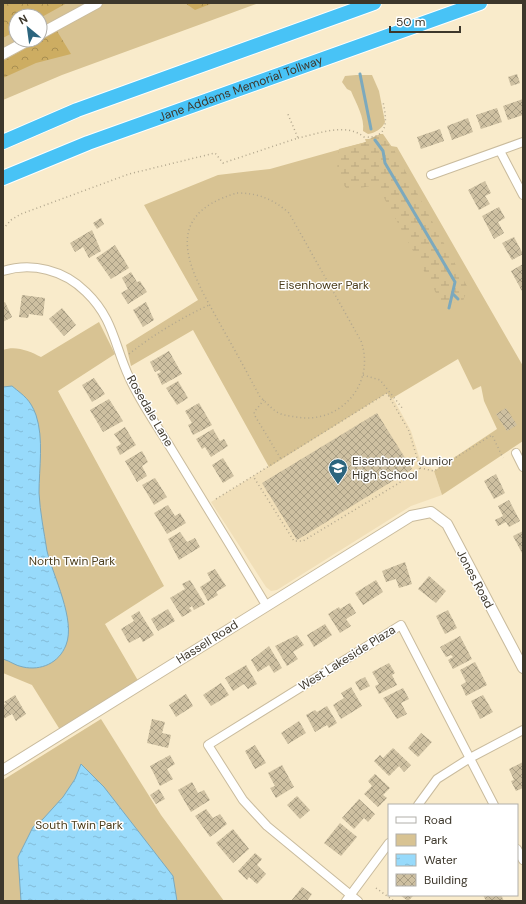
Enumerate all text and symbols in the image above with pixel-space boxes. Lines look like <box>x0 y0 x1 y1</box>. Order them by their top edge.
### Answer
north arrow <box>8 8 48 48</box>
scale bar <box>390 8 460 34</box>
text: N <box>16 11 30 27</box>
text: 50 m <box>396 14 425 30</box>
street label: Jane Addams Memorial Tollway <box>156 52 325 125</box>
park label: Eisenhower Park <box>279 277 369 293</box>
street label: Rosedale Lane <box>123 372 177 450</box>
place label: Eisenhower Junior High School <box>352 453 453 483</box>
school or university icon: Eisenhower Junior High School <box>327 457 349 485</box>
street label: Jones Road <box>453 547 497 611</box>
park label: North Twin Park <box>29 553 115 569</box>
street label: Hassell Road <box>173 617 241 667</box>
street label: West Lakeside Plaza <box>296 622 398 694</box>
legend <box>388 804 518 896</box>
text: Road <box>424 812 452 828</box>
park label: South Twin Park <box>35 817 123 833</box>
text: Park <box>424 832 448 848</box>
text: Water <box>424 852 458 868</box>
text: Building <box>424 872 468 888</box>

